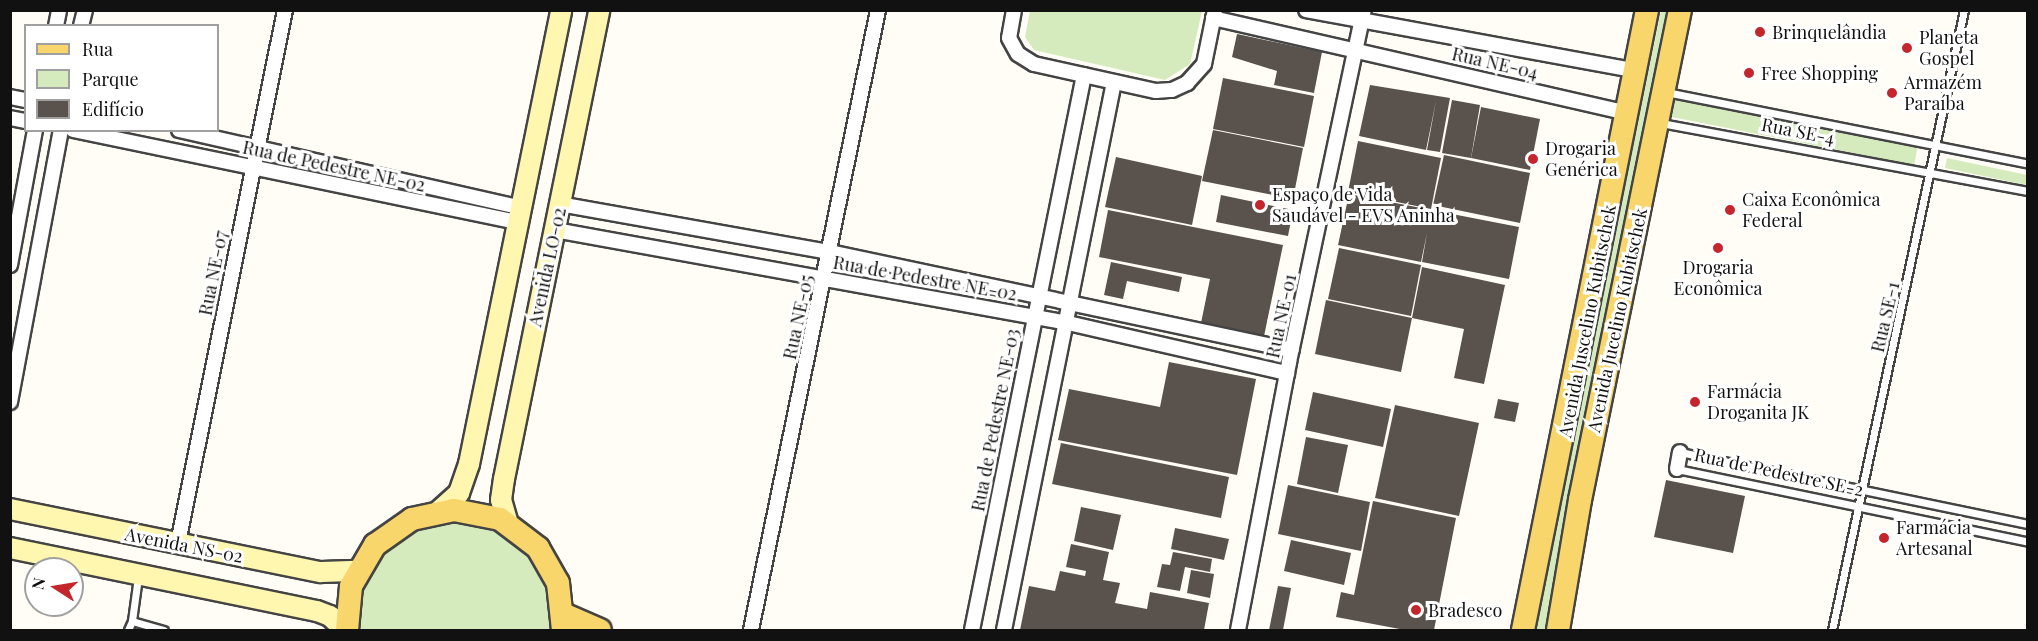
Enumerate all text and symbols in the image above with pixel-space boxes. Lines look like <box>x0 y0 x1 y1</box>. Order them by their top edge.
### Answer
place label: Brinquelândia <box>1772 21 1886 43</box>
legend <box>24 24 219 132</box>
marker: Brinquelândia <box>1753 25 1767 39</box>
place label: Planeta Gospel <box>1919 27 1979 70</box>
text: Rua <box>82 37 113 61</box>
marker: Planeta Gospel <box>1900 41 1914 55</box>
street label: Rua NE-04 <box>1450 43 1540 83</box>
place label: Free Shopping <box>1761 62 1878 84</box>
marker: Free Shopping <box>1742 66 1756 80</box>
text: Parque <box>82 67 139 91</box>
place label: Armazém Paraíba <box>1904 72 1982 115</box>
marker: Armazém Paraíba <box>1885 86 1899 100</box>
text: Edifício <box>82 97 144 121</box>
street label: Rua SE-4 <box>1760 113 1836 149</box>
street label: Rua de Pedestre NE-02 <box>241 136 427 196</box>
place label: Drogaria Genérica <box>1545 138 1618 180</box>
marker: Drogaria Genérica <box>1526 152 1540 166</box>
place label: Espaço de Vida Saudável - EVS Aninha <box>1272 184 1455 226</box>
place label: Caixa Econômica Federal <box>1742 189 1881 232</box>
marker: Espaço de Vida Saudável - EVS Aninha <box>1253 198 1267 212</box>
street label: Avenida Juscelino Kubitschek <box>1554 203 1620 439</box>
marker: Caixa Econômica Federal <box>1723 203 1737 217</box>
street label: Avenida LO-02 <box>524 205 570 329</box>
street label: Avenida Jucelino Kubitschek <box>1583 206 1651 434</box>
street label: Rua NE-07 <box>194 229 232 317</box>
marker: Drogaria Econômica <box>1711 241 1725 255</box>
street label: Rua de Pedestre NE-02 <box>831 251 1019 305</box>
place label: Drogaria Econômica <box>1673 257 1763 300</box>
street label: Rua NE-05 <box>778 272 818 362</box>
street label: Rua NE-01 <box>1262 272 1300 360</box>
street label: Rua SE-1 <box>1866 280 1904 354</box>
street label: Rua de Pedestre NE-03 <box>967 327 1023 513</box>
place label: Farmácia Droganita JK <box>1707 381 1809 424</box>
marker: Farmácia Droganita JK <box>1688 395 1702 409</box>
street label: Rua de Pedestre SE-2 <box>1692 443 1866 501</box>
place label: Farmácia Artesanal <box>1896 517 1973 560</box>
street label: Avenida NS-02 <box>123 523 245 567</box>
marker: Farmácia Artesanal <box>1877 531 1891 545</box>
north arrow <box>24 557 84 617</box>
text: N <box>26 576 49 591</box>
place label: Bradesco <box>1428 599 1502 621</box>
marker: Bradesco <box>1409 603 1423 617</box>

